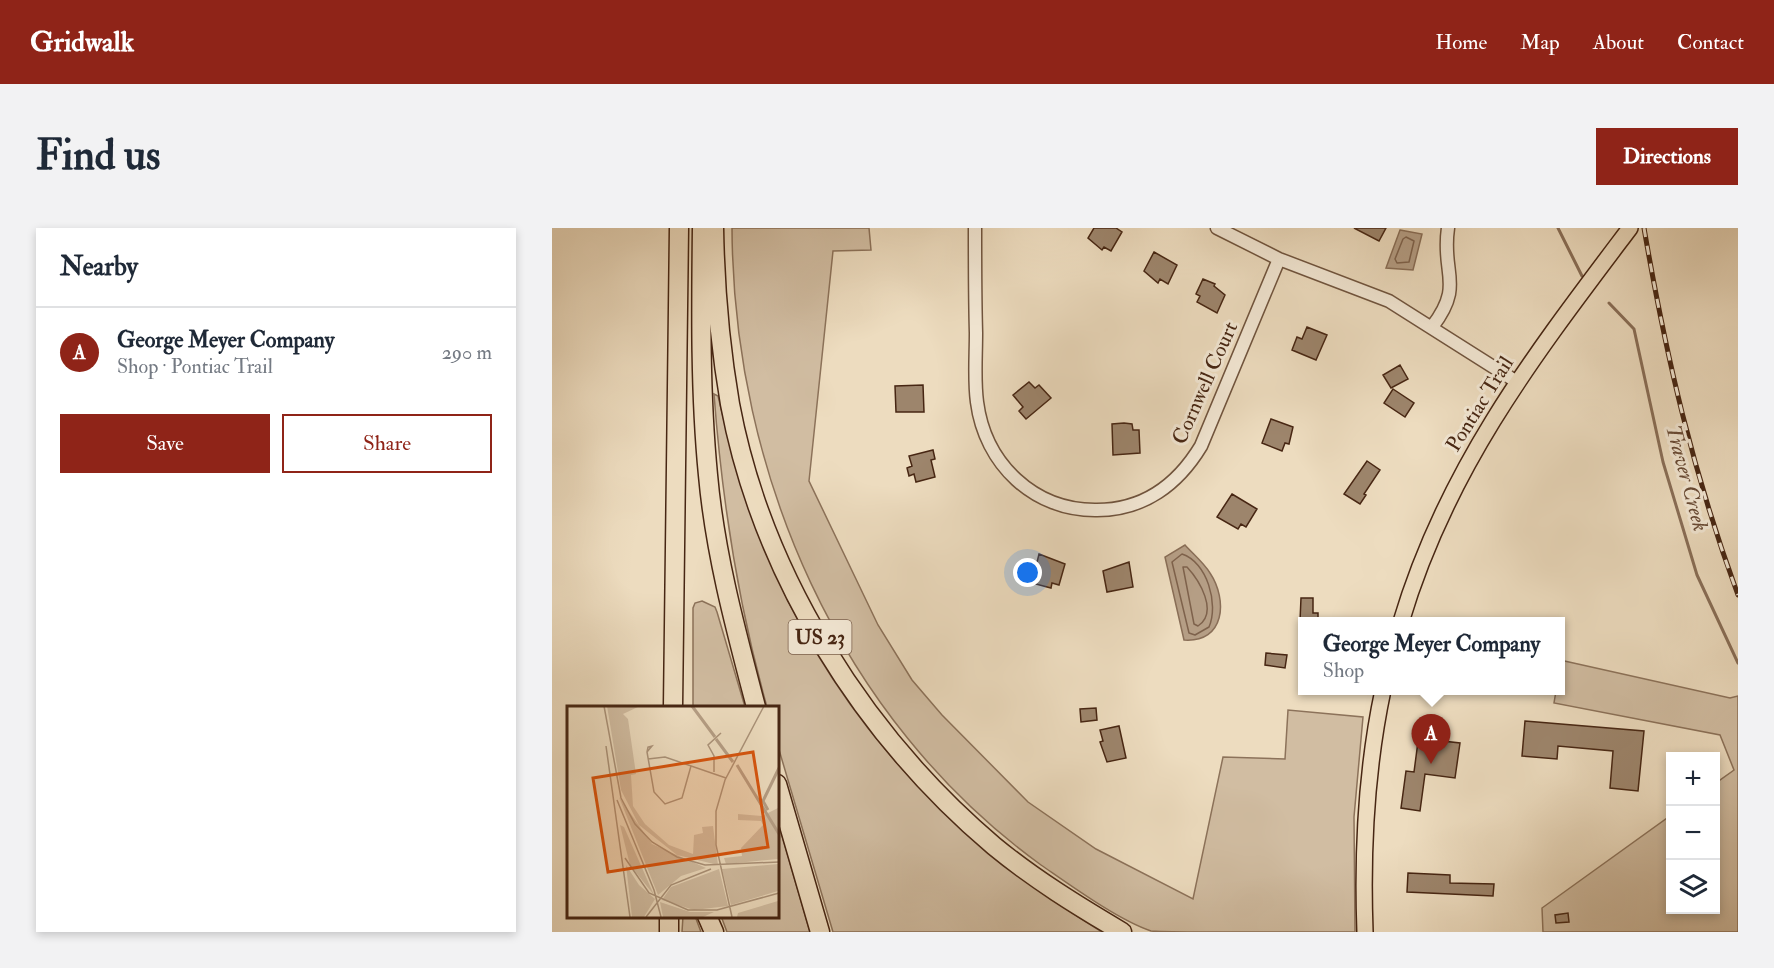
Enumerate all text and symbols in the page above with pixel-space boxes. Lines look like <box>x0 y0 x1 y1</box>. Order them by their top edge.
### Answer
text: Gridwalk <box>30 25 134 60</box>
text: Home <box>1435 29 1487 56</box>
text: Map <box>1520 29 1560 56</box>
text: About <box>1593 29 1644 56</box>
text: Contact <box>1677 29 1744 56</box>
button: Directions <box>1596 128 1738 185</box>
text: Find us <box>36 130 160 182</box>
text: Nearby <box>60 251 138 283</box>
street label: Cornwell Court <box>1166 317 1244 449</box>
text: George Meyer Company <box>117 326 334 354</box>
text: A <box>73 340 86 365</box>
text: 290 m <box>442 340 492 365</box>
street label: Pontiac Trail <box>1440 351 1520 457</box>
text: Shop · Pontiac Trail <box>117 354 273 379</box>
button: Save <box>60 414 270 473</box>
button: Share <box>282 414 492 473</box>
water label: Traver Creek <box>1659 422 1715 534</box>
your location <box>1013 558 1042 587</box>
popup <box>1298 617 1565 695</box>
road number: US 23 <box>788 620 852 654</box>
text: George Meyer Company <box>1323 630 1540 658</box>
text: Shop <box>1323 658 1364 683</box>
inset map <box>567 706 778 917</box>
pin: A <box>1412 714 1450 764</box>
map controls <box>1666 752 1720 914</box>
button: + <box>1666 752 1720 806</box>
button: − <box>1666 806 1720 860</box>
button: layers <box>1666 860 1720 914</box>

